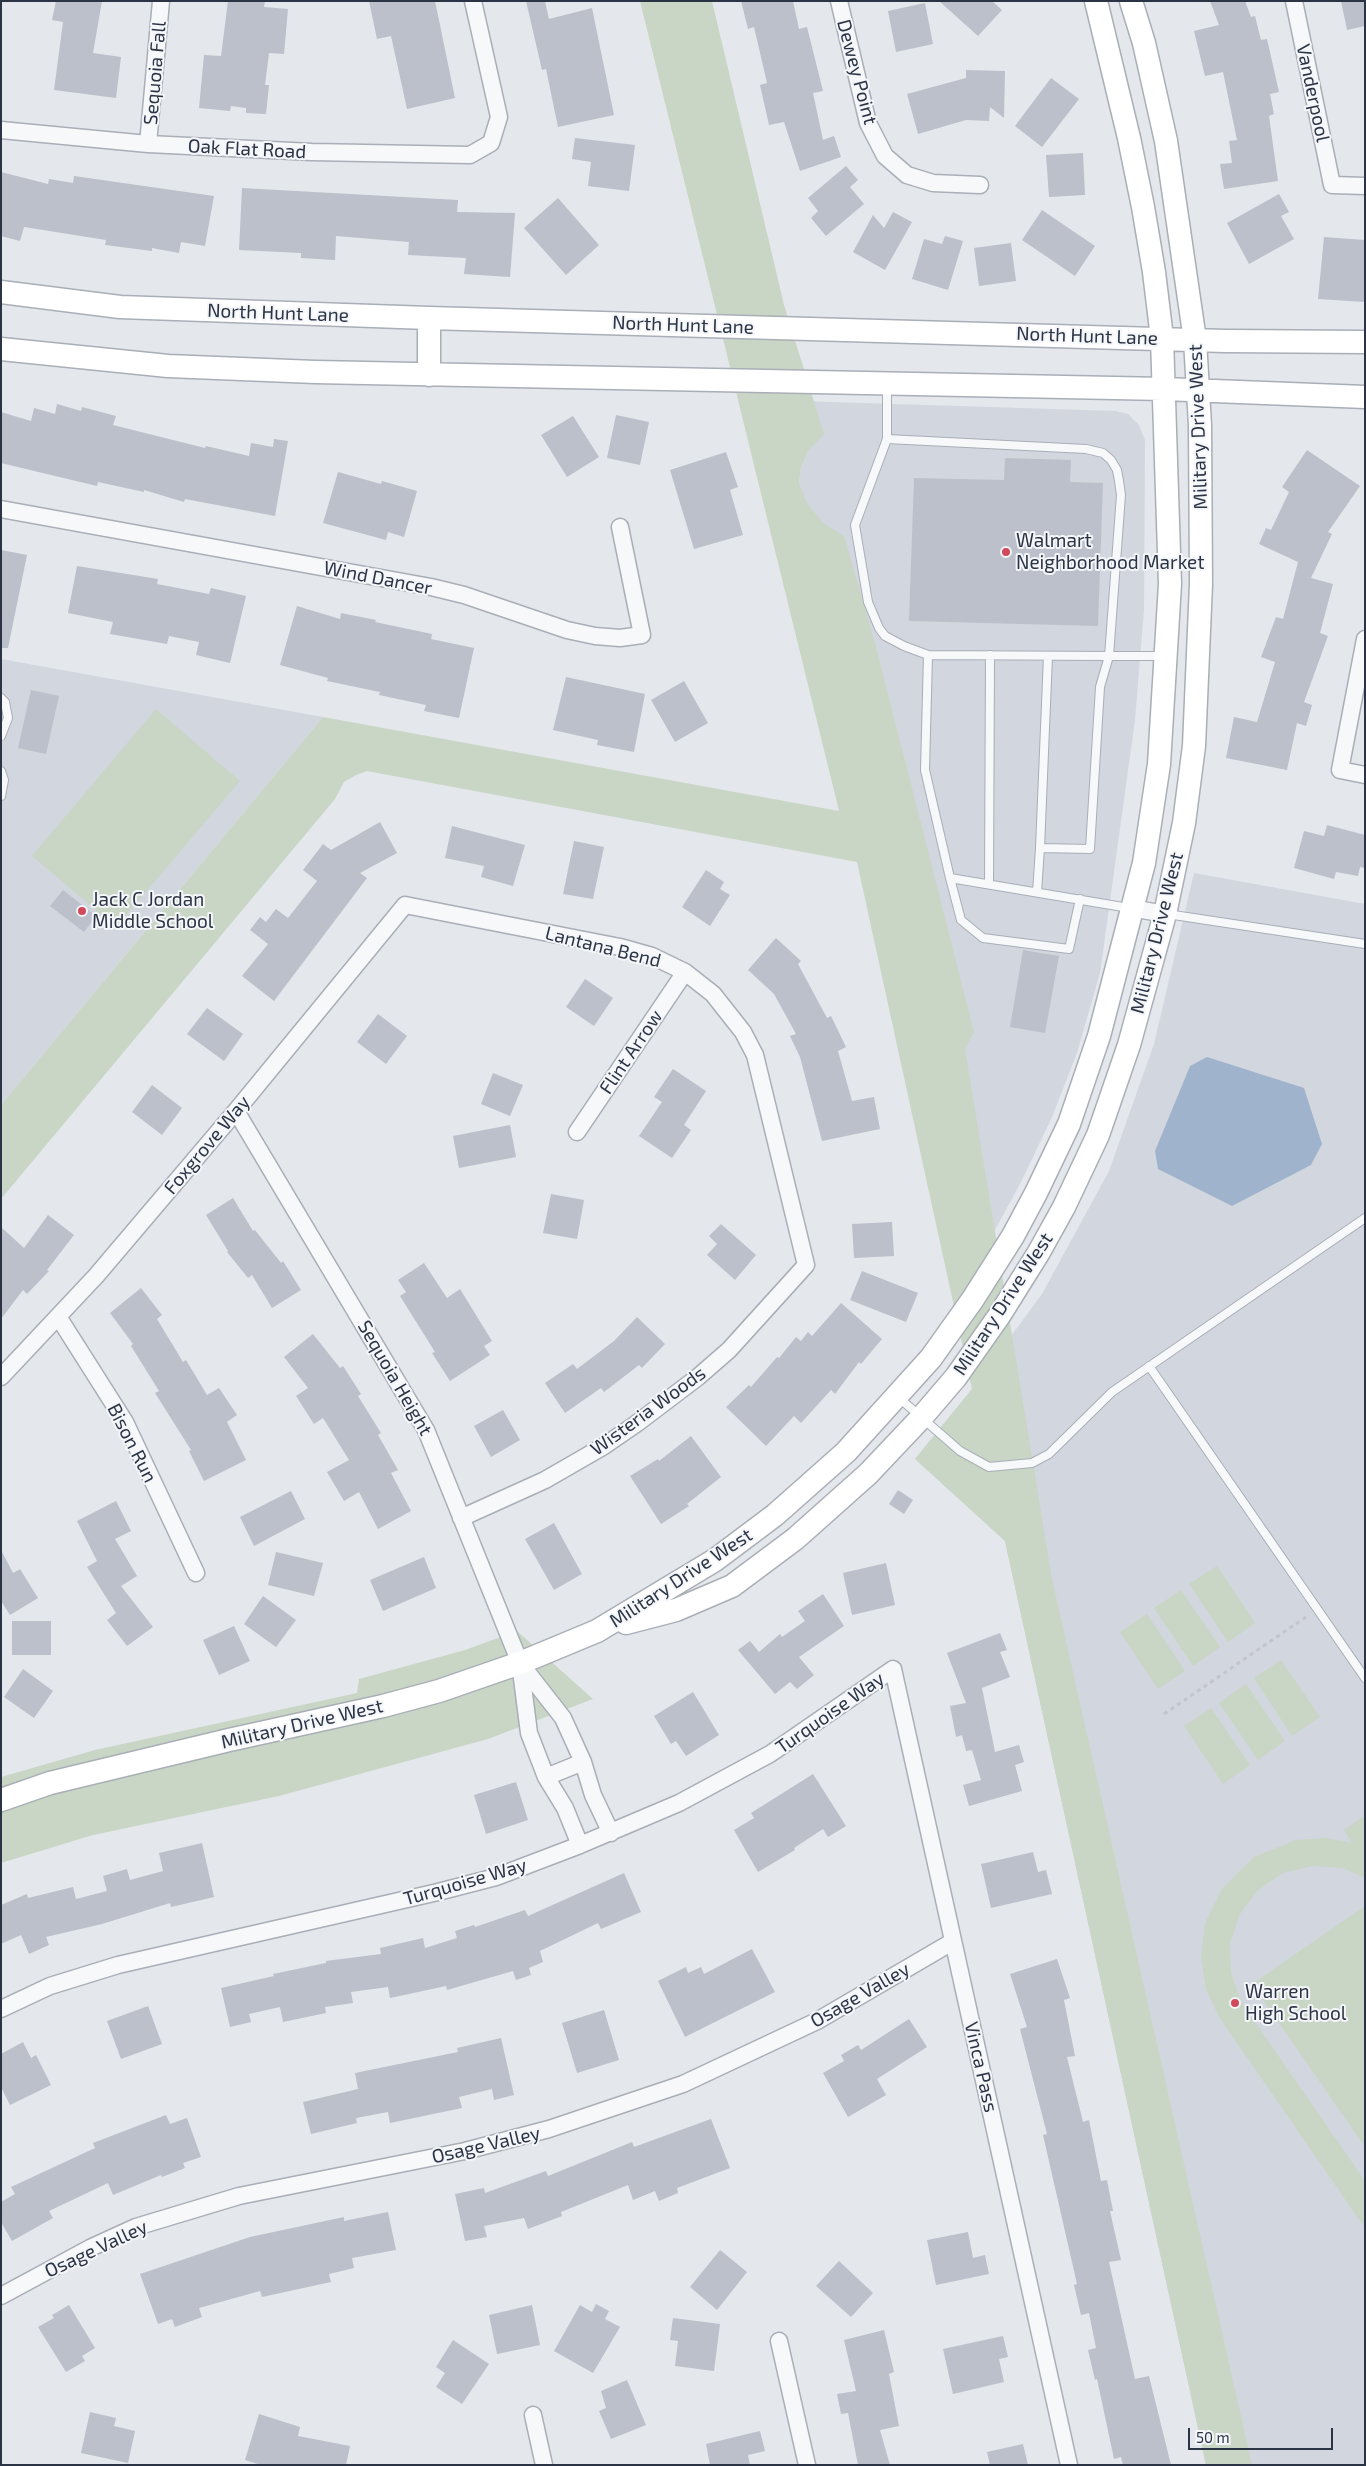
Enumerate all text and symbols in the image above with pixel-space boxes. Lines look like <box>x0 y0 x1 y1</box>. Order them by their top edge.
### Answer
street label: Dewey Point <box>832 17 882 127</box>
street label: Sequoia Fall <box>139 20 171 126</box>
street label: Vanderpool <box>1292 42 1334 144</box>
street label: Oak Flat Road <box>187 135 307 163</box>
street label: North Hunt Lane <box>207 299 349 327</box>
street label: North Hunt Lane <box>612 311 754 339</box>
street label: North Hunt Lane <box>1016 322 1158 350</box>
street label: Military Drive West <box>1184 344 1212 510</box>
place label: Walmart Neighborhood Market <box>1016 530 1204 574</box>
marker: Walmart Neighborhood Market <box>1000 546 1012 558</box>
street label: Wind Dancer <box>322 556 434 600</box>
street label: Military Drive West <box>1126 850 1188 1016</box>
place label: Jack C Jordan Middle School <box>92 889 213 933</box>
marker: Jack C Jordan Middle School <box>76 905 88 917</box>
street label: Lantana Bend <box>543 922 663 972</box>
street label: Flint Arrow <box>595 1006 667 1098</box>
street label: Foxgrove Way <box>159 1091 255 1199</box>
street label: Military Drive West <box>948 1228 1058 1380</box>
street label: Sequoia Height <box>353 1316 437 1440</box>
street label: Wisteria Woods <box>586 1362 710 1460</box>
street label: Bison Run <box>102 1400 162 1486</box>
street label: Military Drive West <box>605 1523 757 1633</box>
street label: Turquoise Way <box>771 1667 889 1759</box>
street label: Military Drive West <box>219 1694 385 1754</box>
street label: Turquoise Way <box>401 1854 529 1910</box>
street label: Osage Valley <box>806 1957 914 2033</box>
place label: Warren High School <box>1245 1981 1346 2025</box>
marker: Warren High School <box>1229 1997 1241 2009</box>
street label: Vinca Pass <box>960 2020 1002 2114</box>
street label: Osage Valley <box>430 2121 542 2169</box>
street label: Osage Valley <box>41 2215 151 2283</box>
scale bar <box>1191 2418 1336 2450</box>
text: 50 m <box>1196 2428 1230 2446</box>

